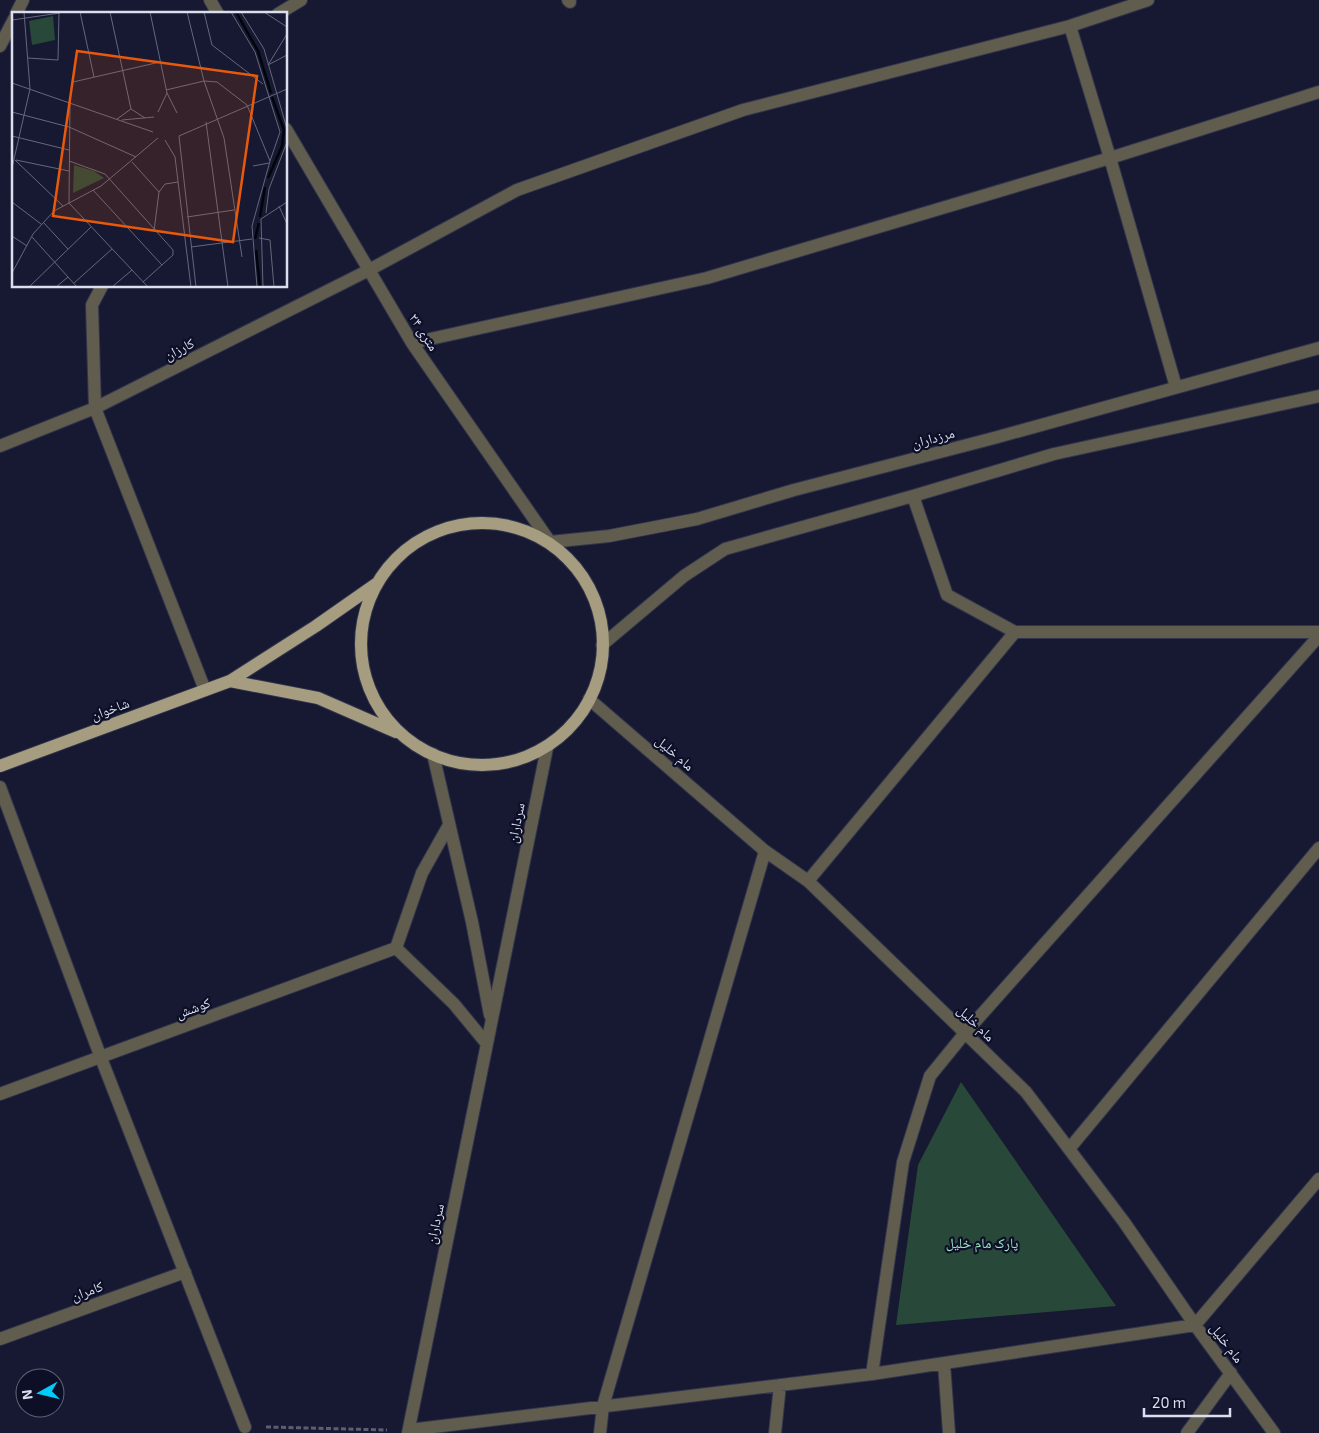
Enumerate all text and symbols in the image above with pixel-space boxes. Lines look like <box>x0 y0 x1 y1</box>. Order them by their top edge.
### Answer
inset map <box>12 12 288 288</box>
street label: ۲۴ متری <box>405 310 443 354</box>
street label: کارزان <box>161 334 197 364</box>
street label: مرزداران <box>910 424 956 452</box>
street label: شاخوان <box>88 694 132 724</box>
street label: مام خلیل <box>651 731 698 775</box>
street label: سرداران <box>503 801 529 845</box>
street label: کوشش <box>173 993 213 1023</box>
street label: مام خلیل <box>953 1001 999 1046</box>
street label: سرداران <box>422 1202 448 1246</box>
park label: پارک مام خلیل <box>946 1234 1018 1253</box>
street label: کامران <box>68 1277 106 1305</box>
street label: مام خلیل <box>1205 1319 1248 1367</box>
north arrow <box>15 1368 65 1418</box>
scale bar <box>1144 1386 1230 1418</box>
text: N <box>18 1389 36 1401</box>
text: 20 m <box>1152 1393 1186 1411</box>

